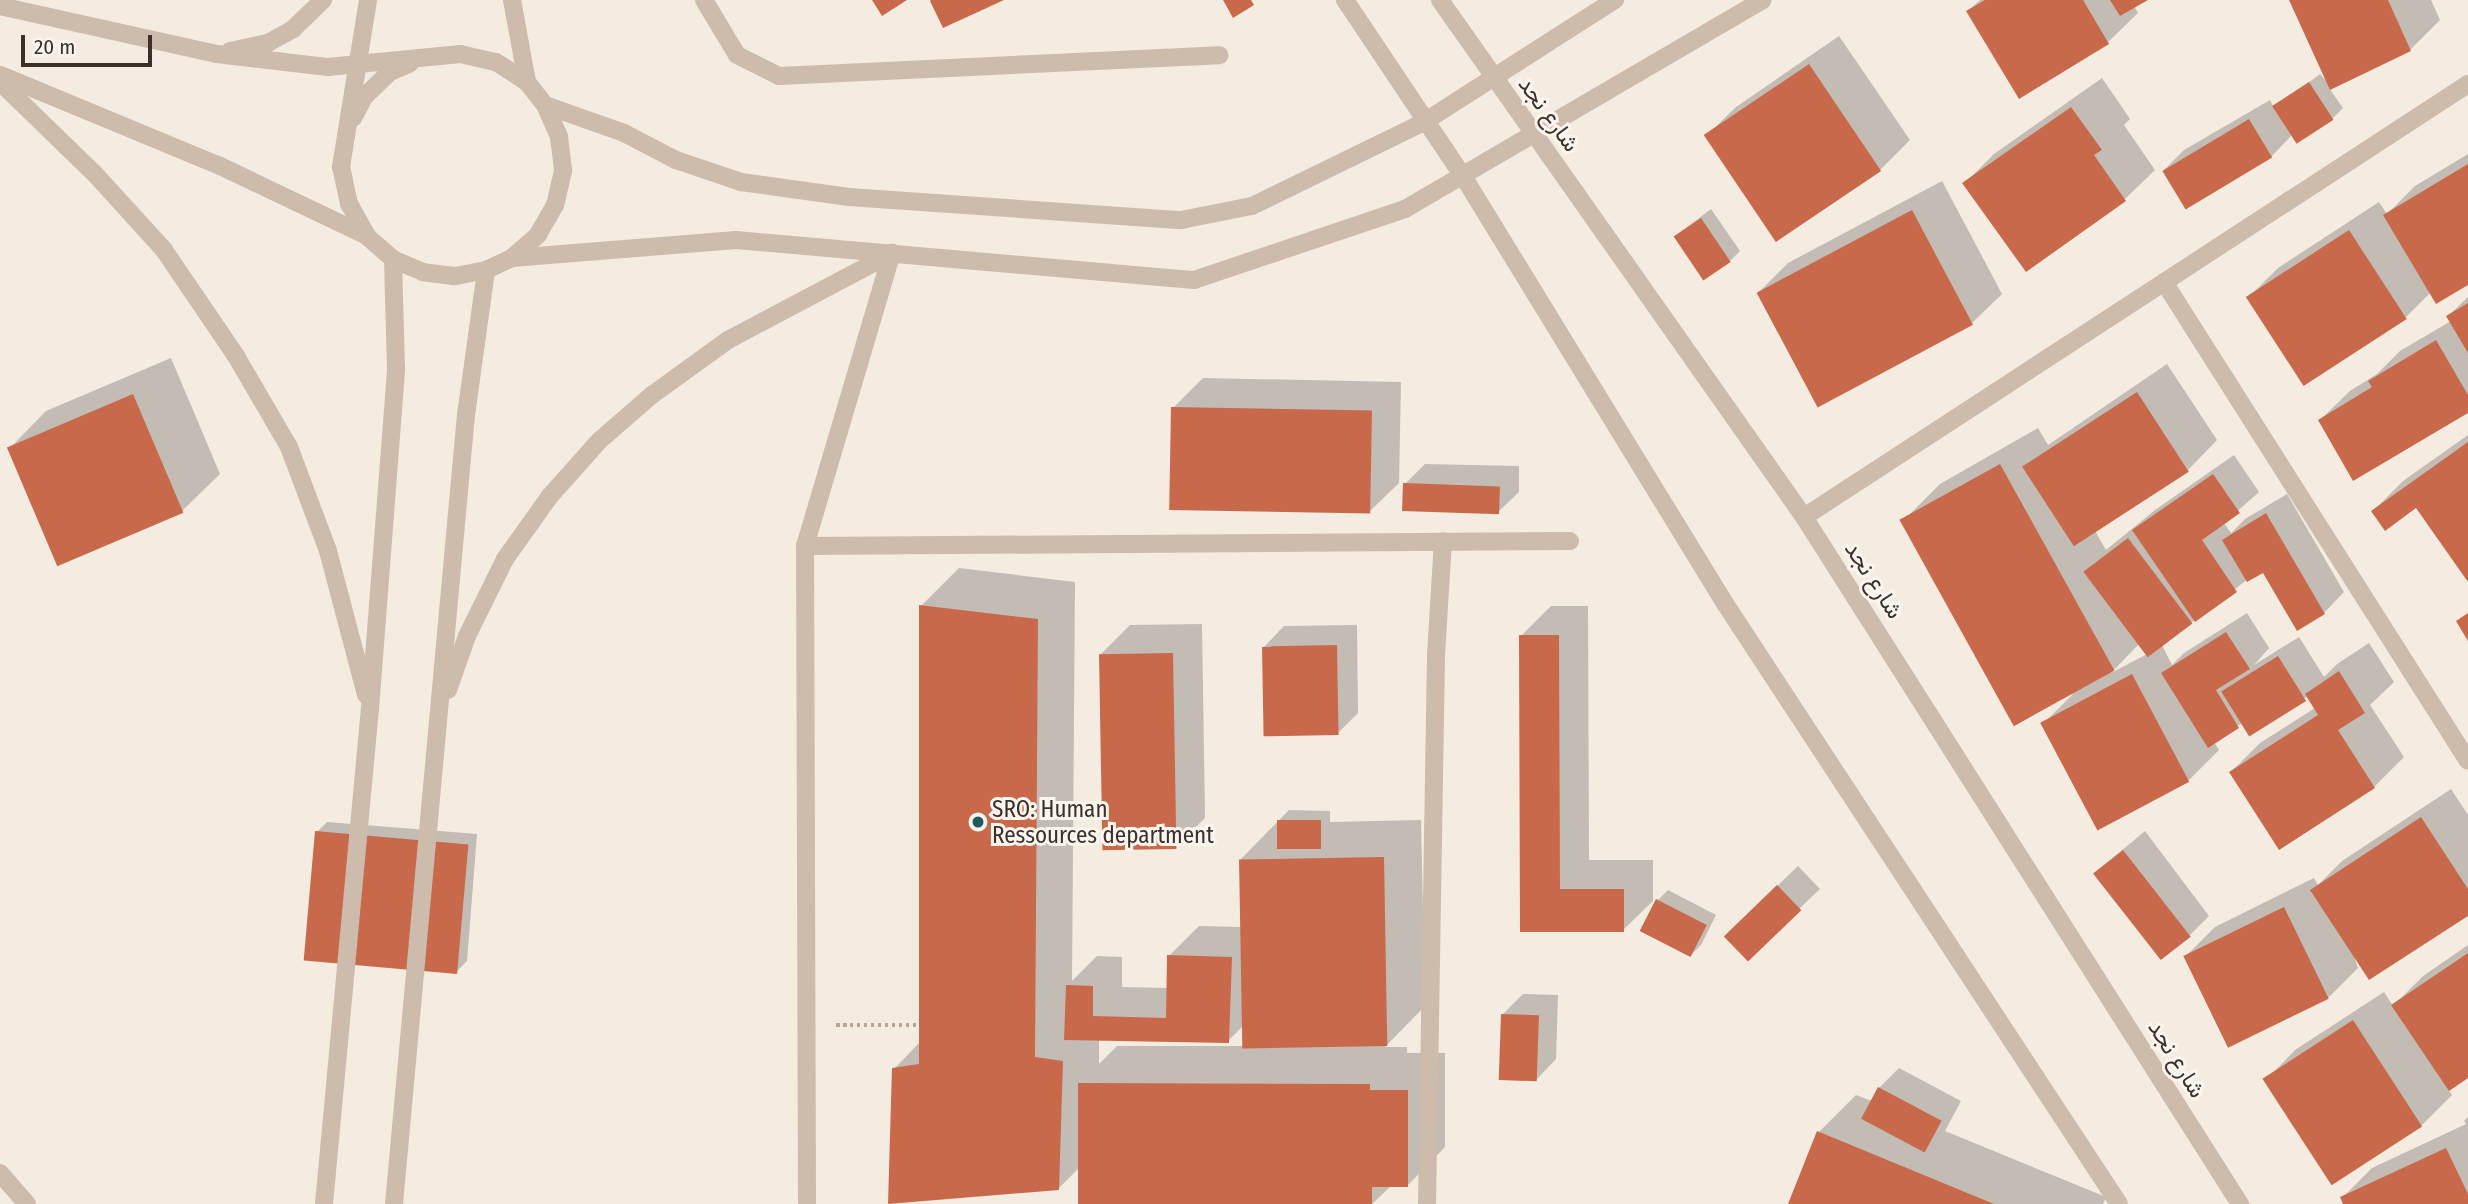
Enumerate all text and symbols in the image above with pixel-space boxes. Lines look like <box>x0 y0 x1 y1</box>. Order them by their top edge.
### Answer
scale bar <box>24 21 156 65</box>
text: 20 m <box>34 34 75 60</box>
street label: شارع نجد <box>1513 71 1585 157</box>
street label: شارع نجد <box>1839 536 1909 624</box>
place label: SRO: Human Ressources department <box>992 795 1214 849</box>
marker: SRO: Human Ressources department <box>970 814 986 830</box>
street label: شارع نجد <box>2142 1015 2212 1103</box>

